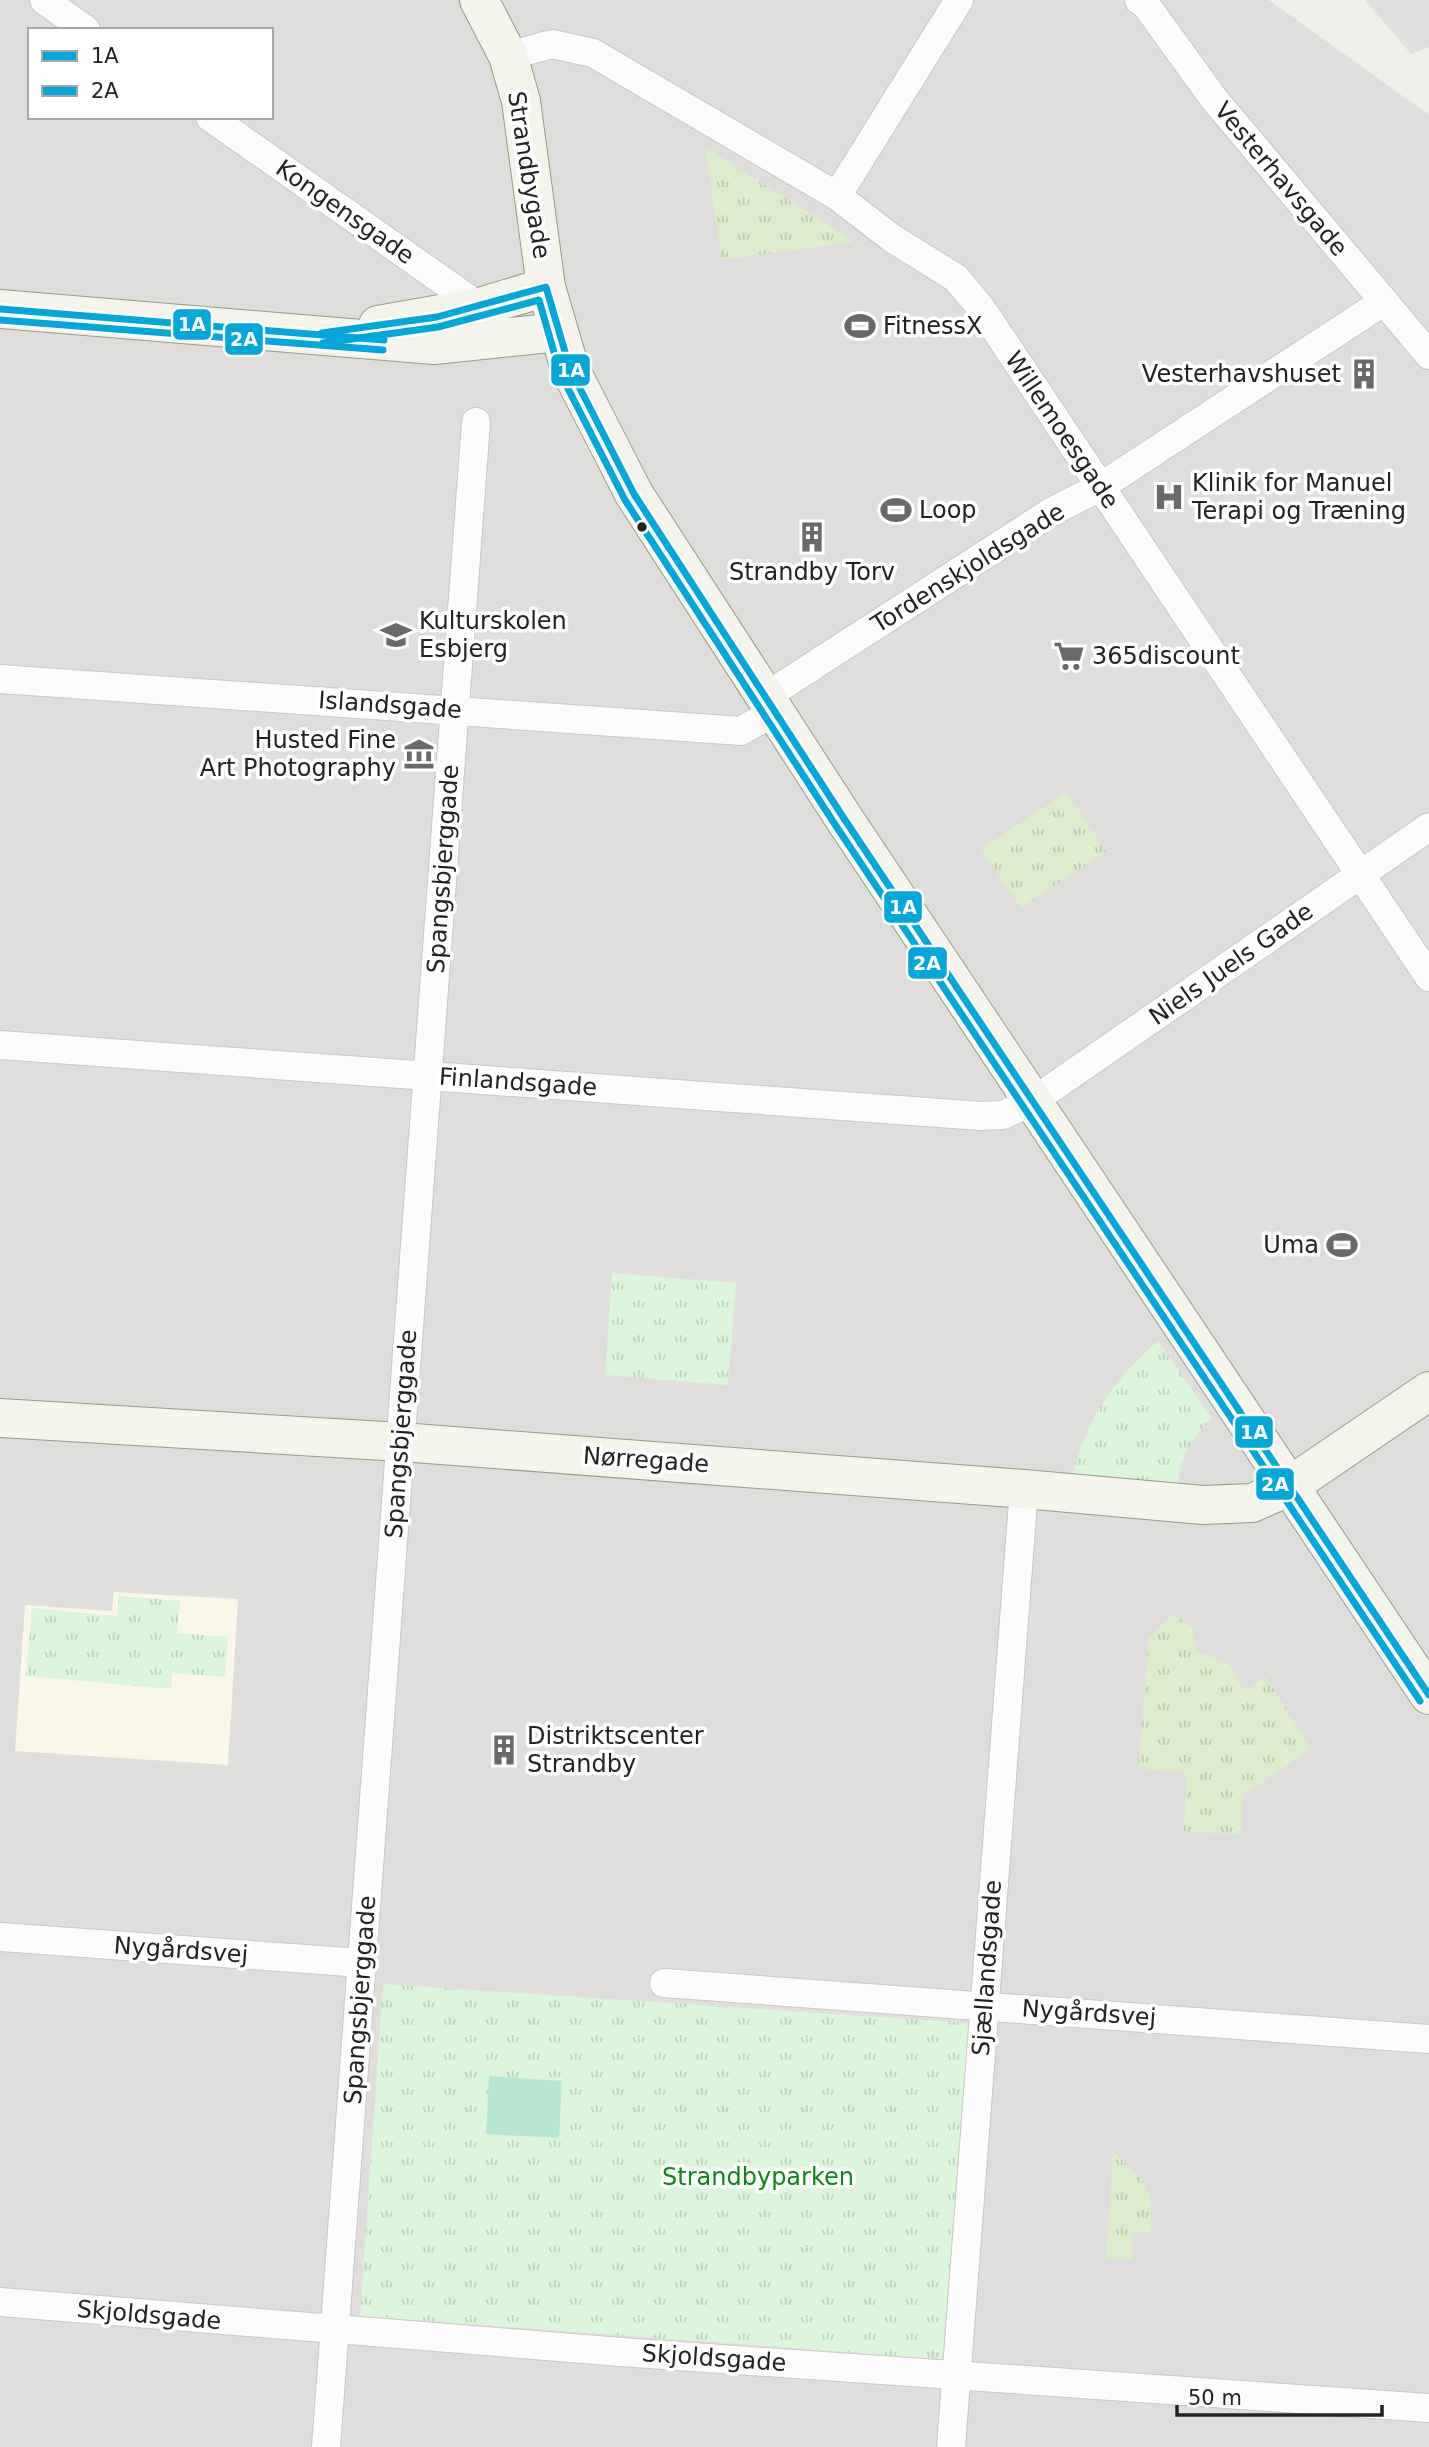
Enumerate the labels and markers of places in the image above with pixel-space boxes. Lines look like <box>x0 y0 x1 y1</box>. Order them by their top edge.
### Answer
sports icon: FitnessX <box>843 309 877 343</box>
place label: FitnessX <box>883 312 983 340</box>
building icon: Vesterhavshuset <box>1347 357 1381 391</box>
place label: Vesterhavshuset <box>1142 360 1341 388</box>
place label: Klinik for Manuel Terapi og Træning <box>1191 469 1406 525</box>
hospital icon: Klinik for Manuel Terapi og Træning <box>1152 480 1186 514</box>
sports icon: Loop <box>879 493 913 527</box>
place label: Loop <box>919 496 977 524</box>
unlabelled marker <box>635 520 649 534</box>
building icon: Strandby Torv <box>795 520 829 554</box>
place label: Strandby Torv <box>729 558 895 586</box>
place label: Kulturskolen Esbjerg <box>419 607 567 663</box>
school or university icon: Kulturskolen Esbjerg <box>379 618 413 652</box>
supermarket icon: 365discount <box>1052 639 1086 673</box>
place label: 365discount <box>1092 642 1240 670</box>
place label: Husted Fine Art Photography <box>200 726 396 782</box>
museum icon: Husted Fine Art Photography <box>402 737 436 771</box>
sports icon: Uma <box>1325 1228 1359 1262</box>
place label: Uma <box>1263 1231 1319 1259</box>
place label: Distriktscenter Strandby <box>527 1722 704 1778</box>
building icon: Distriktscenter Strandby <box>487 1733 521 1767</box>

